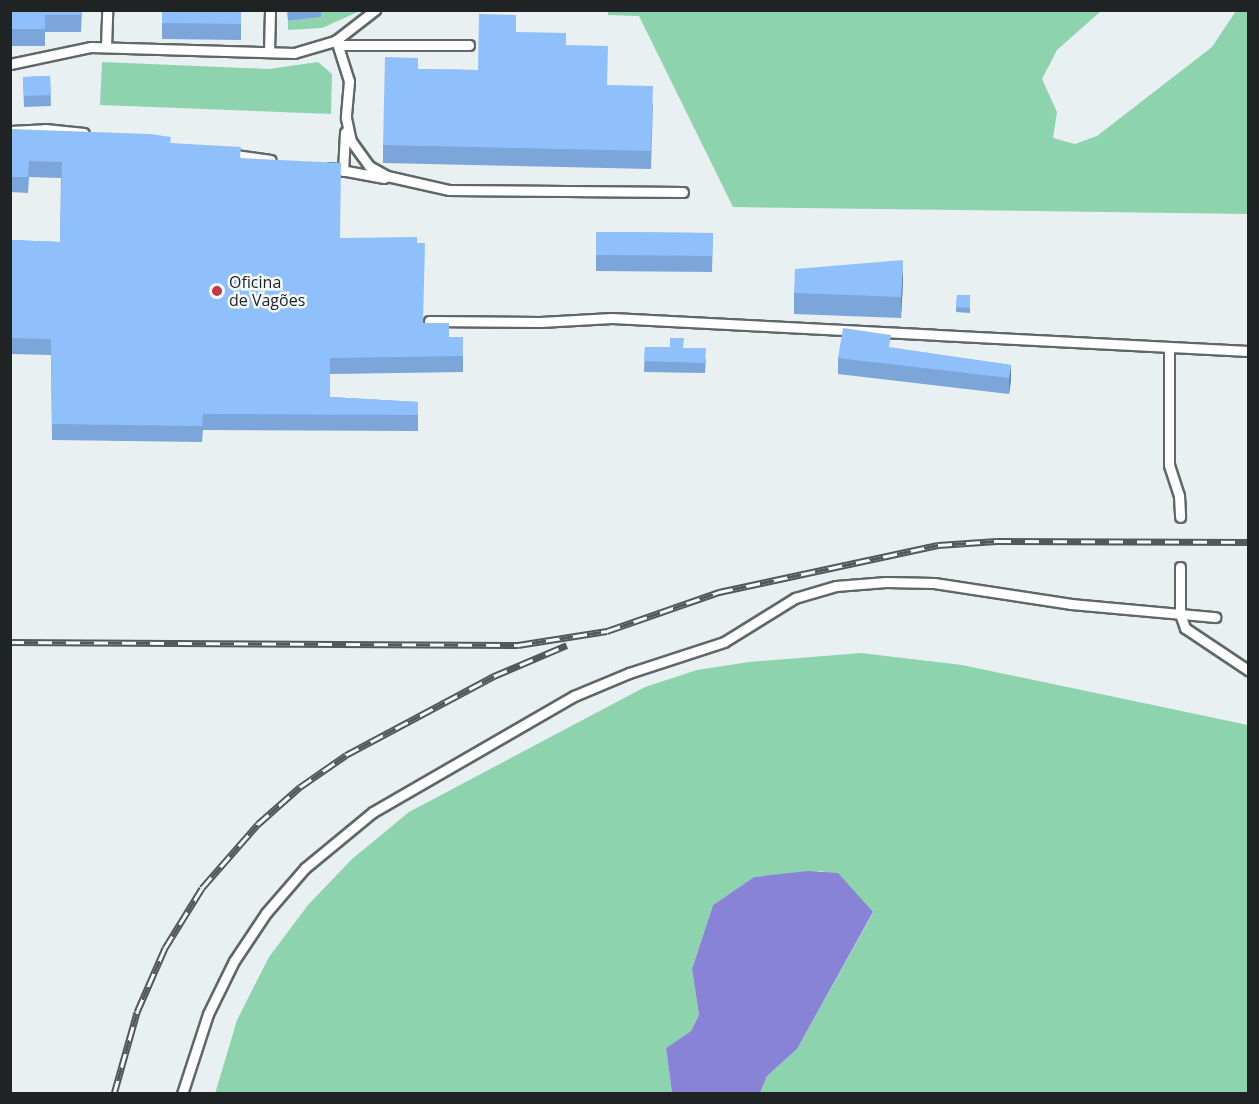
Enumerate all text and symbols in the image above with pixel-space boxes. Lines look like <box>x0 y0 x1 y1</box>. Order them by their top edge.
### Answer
place label: Oficina de Vagões <box>229 272 305 310</box>
marker: Oficina de Vagões <box>210 284 224 298</box>

